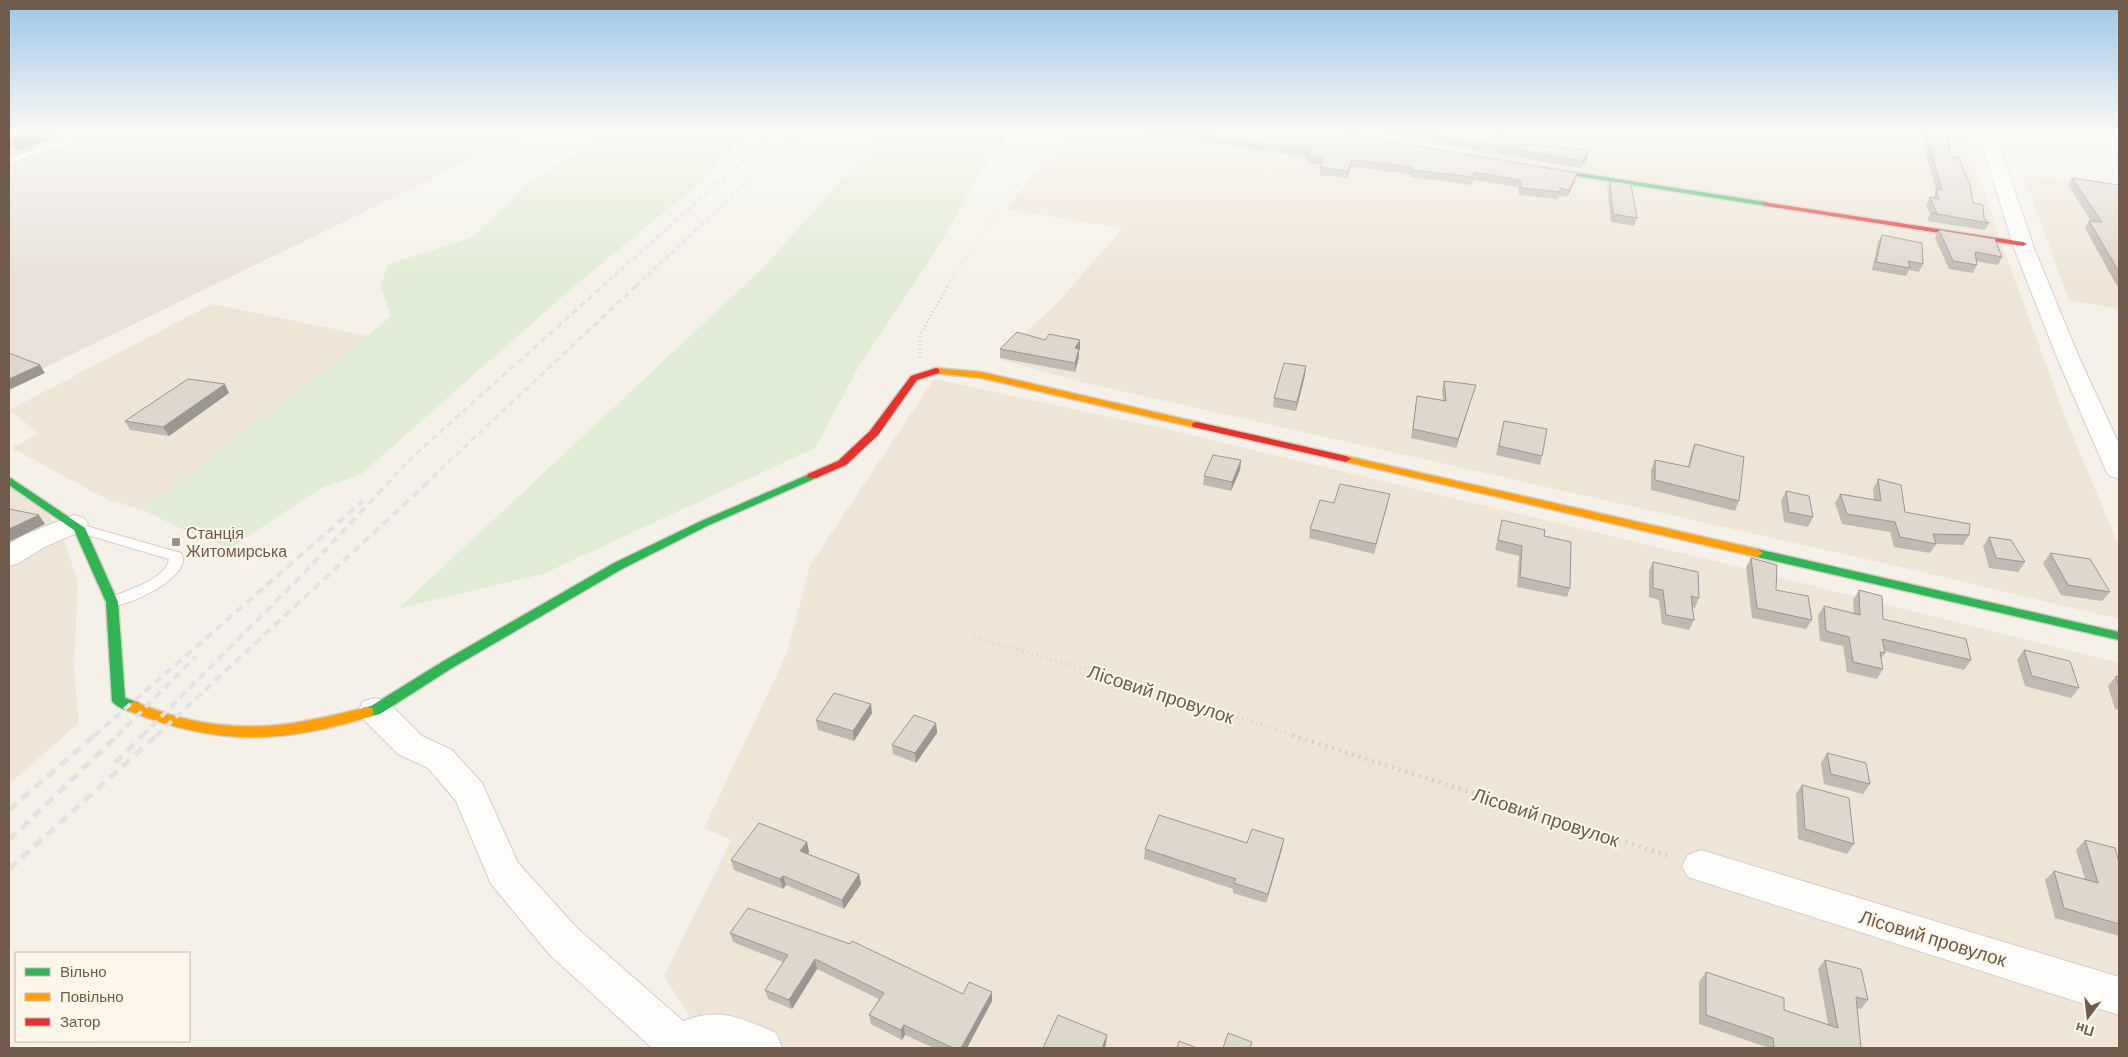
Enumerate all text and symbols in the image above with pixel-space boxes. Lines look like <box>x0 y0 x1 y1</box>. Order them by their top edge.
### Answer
place label: Станція Житомирська <box>186 523 287 560</box>
marker: Станція Житомирська <box>170 536 182 548</box>
street label: Лісовий провулок <box>1085 659 1238 728</box>
street label: Лісовий провулок <box>1470 782 1623 851</box>
street label: Лісовий провулок <box>1857 904 2010 971</box>
legend <box>15 952 190 1042</box>
text: Вільно <box>60 962 107 980</box>
text: Повільно <box>60 987 124 1005</box>
north arrow <box>2063 992 2113 1042</box>
text: Затор <box>60 1012 100 1030</box>
text: Пн <box>2073 1019 2096 1041</box>

